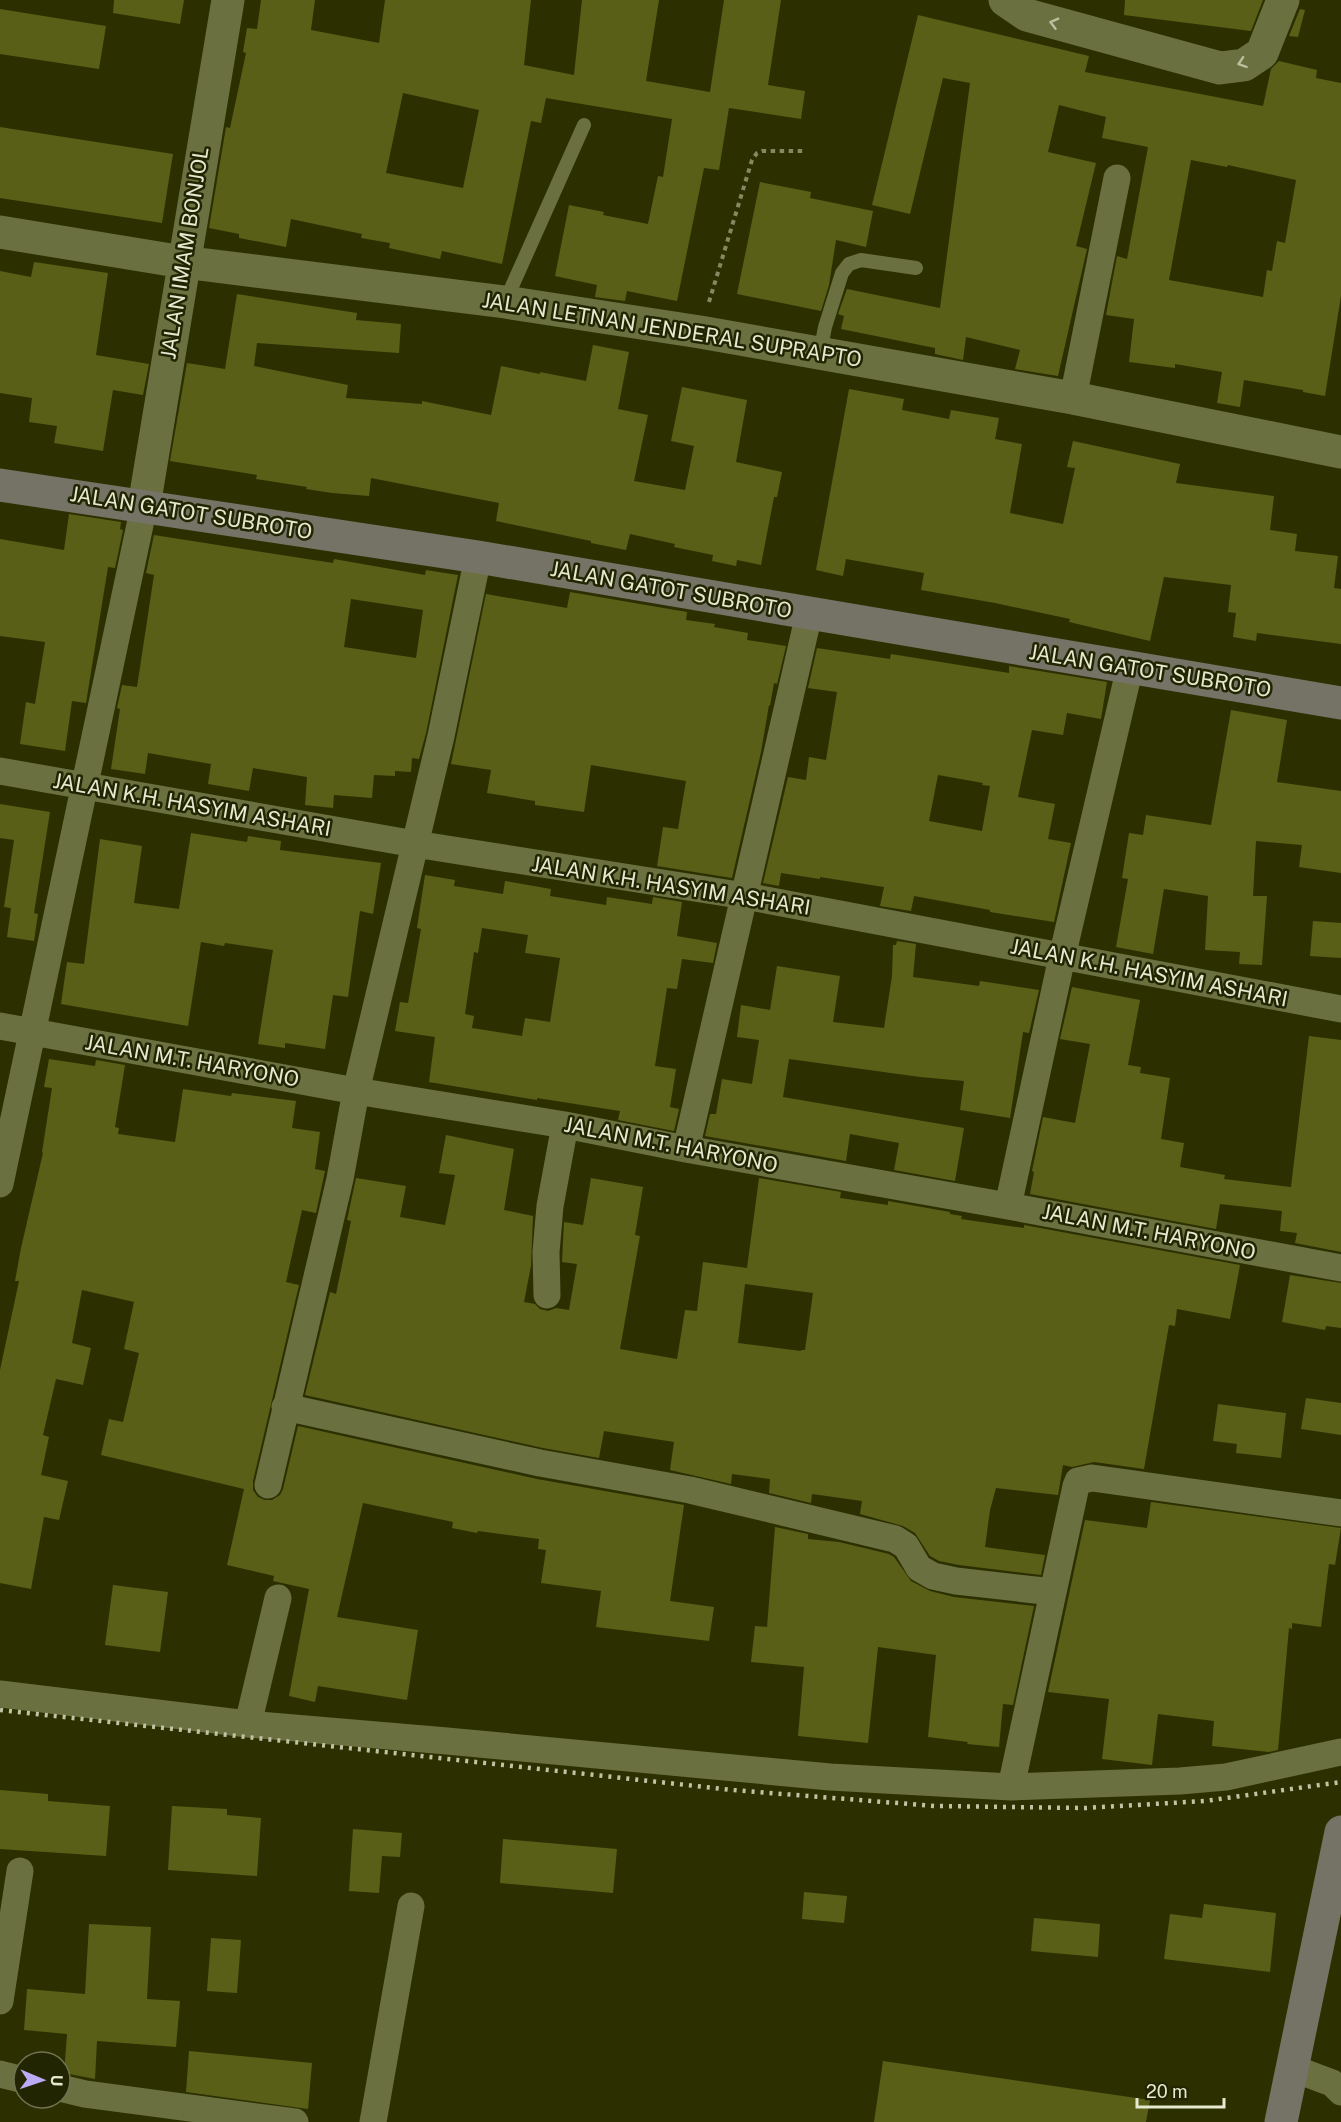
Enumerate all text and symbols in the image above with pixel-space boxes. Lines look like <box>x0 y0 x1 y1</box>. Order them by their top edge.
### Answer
one-way arrow <box>1050 18 1060 30</box>
one-way arrow <box>1238 56 1248 68</box>
street label: JALAN IMAM BONJOL <box>155 145 214 361</box>
street label: JALAN LETNAN JENDERAL SUPRAPTO <box>480 287 864 372</box>
street label: JALAN GATOT SUBROTO <box>68 481 314 544</box>
street label: JALAN GATOT SUBROTO <box>548 556 794 623</box>
street label: JALAN GATOT SUBROTO <box>1027 639 1273 702</box>
street label: JALAN K.H. HASYIM ASHARI <box>51 768 333 841</box>
street label: JALAN K.H. HASYIM ASHARI <box>530 851 812 920</box>
street label: JALAN K.H. HASYIM ASHARI <box>1008 933 1290 1012</box>
street label: JALAN M.T. HARYONO <box>83 1029 301 1092</box>
street label: JALAN M.T. HARYONO <box>562 1112 780 1177</box>
street label: JALAN M.T. HARYONO <box>1040 1199 1258 1264</box>
north arrow <box>12 2050 72 2110</box>
scale bar <box>1137 2071 1224 2109</box>
text: U <box>47 2074 66 2087</box>
text: 20 m <box>1146 2081 1188 2102</box>

